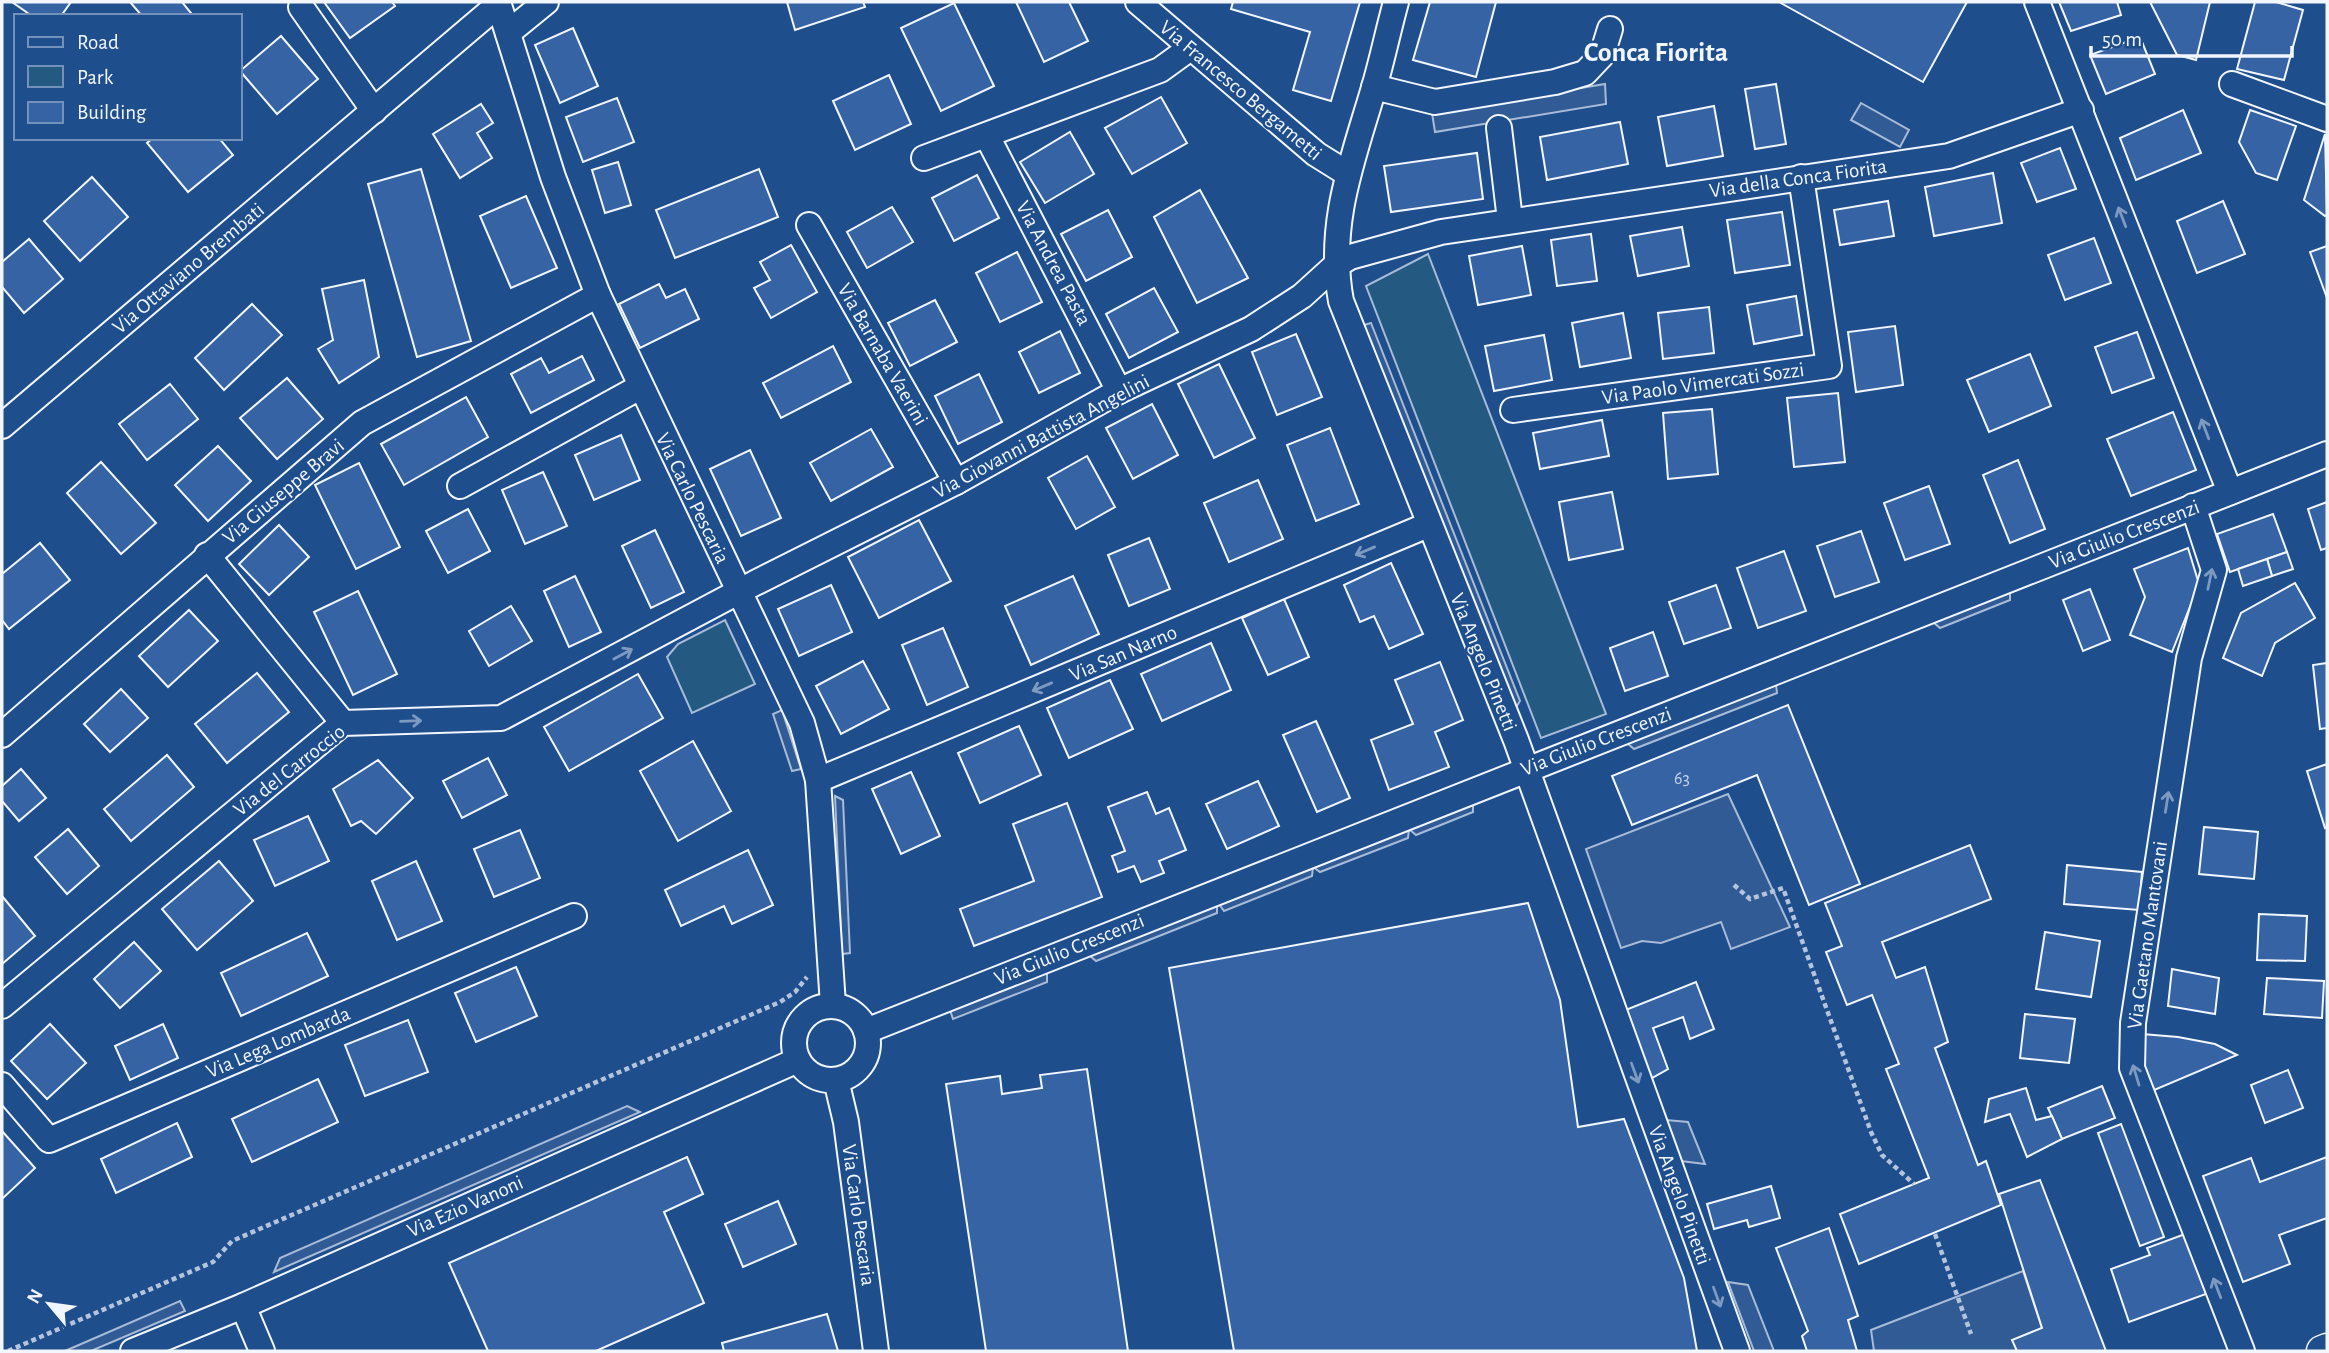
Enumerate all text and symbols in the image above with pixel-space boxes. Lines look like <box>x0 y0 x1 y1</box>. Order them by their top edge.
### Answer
legend <box>14 14 242 140</box>
scale bar <box>2091 14 2292 58</box>
street label: Via Francesco Bergametti <box>1156 17 1326 164</box>
text: 50 m <box>2102 29 2142 50</box>
text: Road <box>77 32 119 53</box>
district label: Conca Fiorita <box>1584 39 1728 67</box>
text: Park <box>77 67 114 88</box>
text: Building <box>77 102 147 123</box>
street label: Via della Conca Fiorita <box>1708 156 1889 201</box>
street label: Via Andrea Pasta <box>1012 198 1095 329</box>
street label: Via Ottaviano Brembati <box>108 199 268 338</box>
one-way arrow <box>2115 206 2128 228</box>
street label: Via Barnaba Vaerini <box>833 280 932 429</box>
street label: Via Paolo Vimercati Sozzi <box>1600 359 1806 408</box>
street label: Via Giovanni Battista Angelini <box>930 370 1153 502</box>
one-way arrow <box>2197 418 2210 440</box>
street label: Via Carlo Pescaria <box>652 429 733 567</box>
street label: Via Giuseppe Bravi <box>219 435 348 548</box>
street label: Via Giulio Crescenzi <box>2046 496 2202 573</box>
one-way arrow <box>1355 545 1376 558</box>
one-way arrow <box>2205 569 2218 591</box>
street label: Via Angelo Pinetti <box>1446 590 1521 734</box>
street label: Via San Narno <box>1066 621 1180 686</box>
one-way arrow <box>612 647 633 660</box>
one-way arrow <box>1032 681 1054 694</box>
street label: Via Giulio Crescenzi <box>1518 703 1674 780</box>
one-way arrow <box>399 714 422 727</box>
street label: Via del Carroccio <box>230 721 349 820</box>
house number: 63 <box>1674 770 1690 788</box>
one-way arrow <box>2161 791 2174 814</box>
street label: Via Gaetano Mantovani <box>2124 840 2171 1030</box>
street label: Via Giulio Crescenzi <box>991 910 1147 989</box>
street label: Via Lega Lombarda <box>203 1003 353 1082</box>
one-way arrow <box>1629 1061 1642 1083</box>
one-way arrow <box>2129 1065 2141 1087</box>
street label: Via Angelo Pinetti <box>1645 1123 1714 1268</box>
street label: Via Carlo Pescaria <box>838 1143 879 1287</box>
street label: Via Ezio Vanoni <box>404 1172 526 1241</box>
north arrow <box>14 1269 84 1339</box>
one-way arrow <box>2210 1277 2223 1299</box>
one-way arrow <box>1712 1285 1725 1307</box>
text: N <box>24 1286 47 1307</box>

